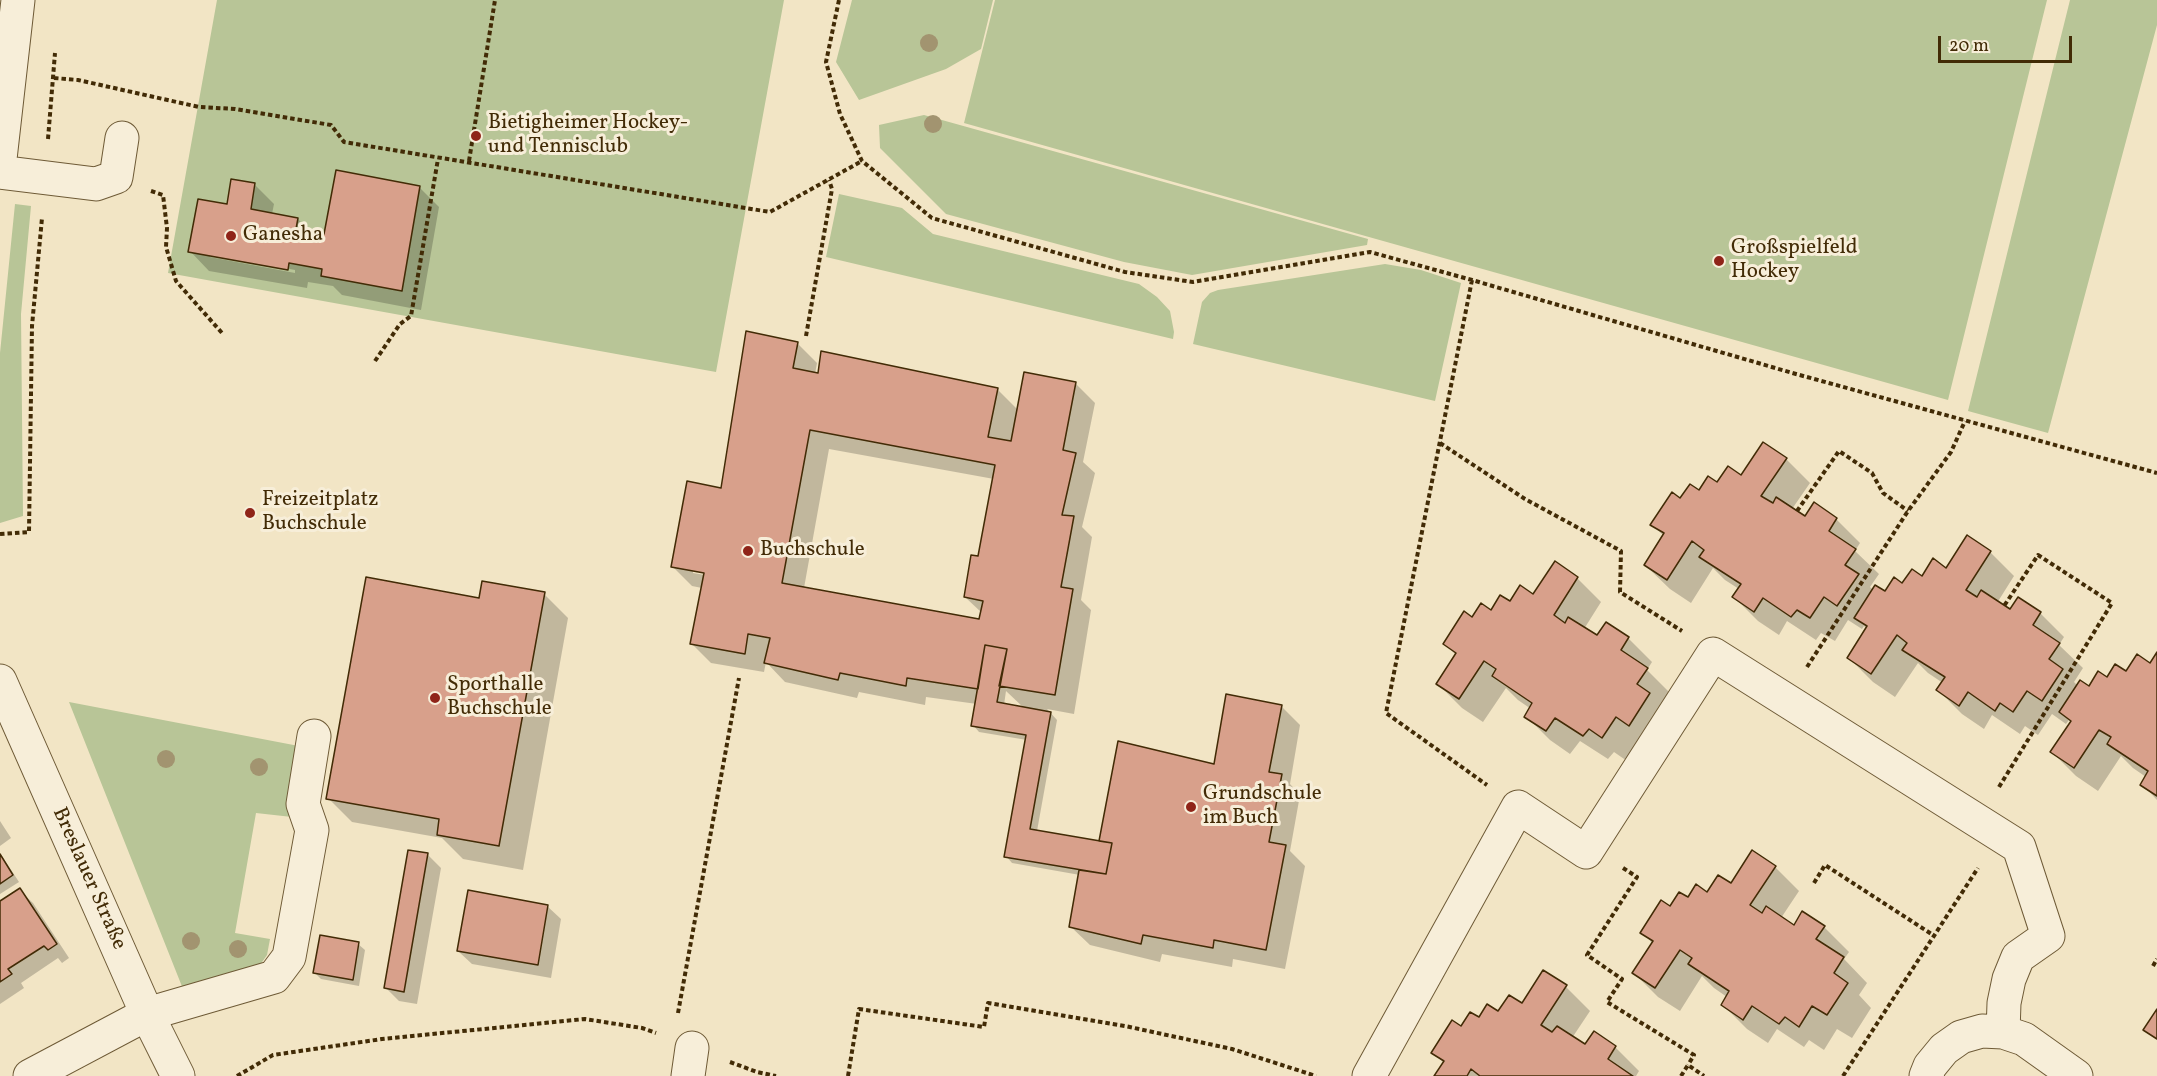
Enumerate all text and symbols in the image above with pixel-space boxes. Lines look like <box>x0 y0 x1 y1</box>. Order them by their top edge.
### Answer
scale bar <box>1941 24 2074 62</box>
text: 20 m <box>1949 34 1989 59</box>
place label: Bietigheimer Hockey- und Tennisclub <box>488 111 688 161</box>
marker: Bietigheimer Hockey- und Tennisclub <box>469 129 483 143</box>
place label: Ganesha <box>243 223 323 249</box>
marker: Ganesha <box>224 229 238 243</box>
place label: Großspielfeld Hockey <box>1731 236 1858 286</box>
marker: Großspielfeld Hockey <box>1712 254 1726 268</box>
place label: Freizeitplatz Buchschule <box>262 488 379 538</box>
marker: Freizeitplatz Buchschule <box>243 506 257 520</box>
place label: Buchschule <box>760 538 865 564</box>
marker: Buchschule <box>741 544 755 558</box>
place label: Sporthalle Buchschule <box>447 673 552 723</box>
marker: Sporthalle Buchschule <box>428 691 442 705</box>
place label: Grundschule im Buch <box>1203 782 1322 832</box>
marker: Grundschule im Buch <box>1184 800 1198 814</box>
street label: Breslauer Straße <box>45 804 131 954</box>

